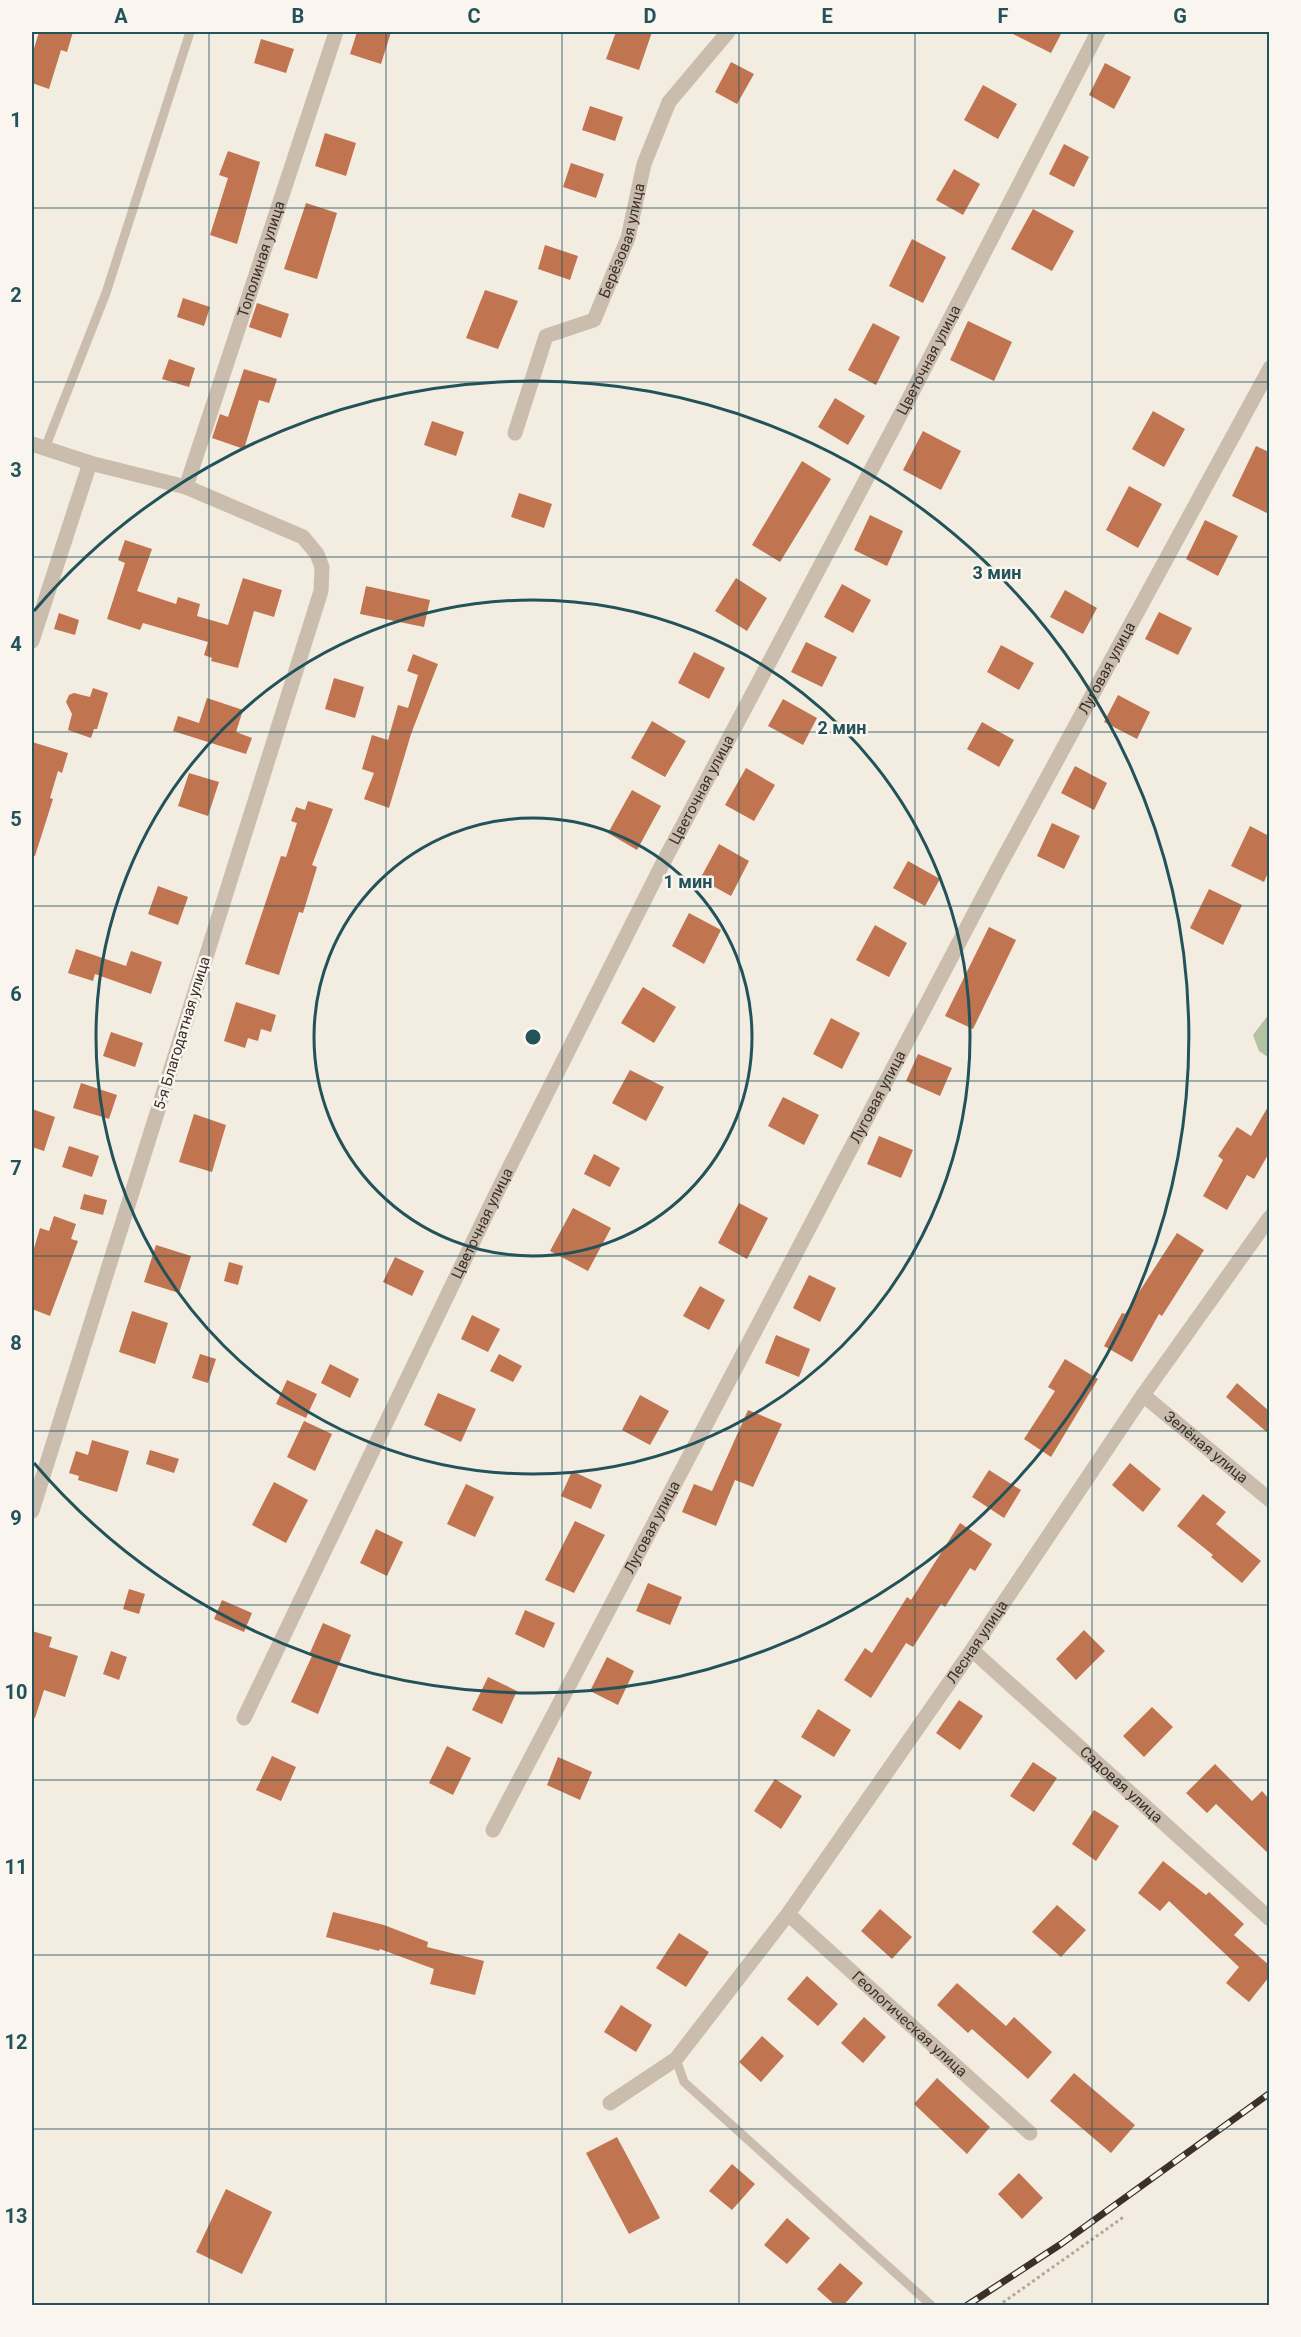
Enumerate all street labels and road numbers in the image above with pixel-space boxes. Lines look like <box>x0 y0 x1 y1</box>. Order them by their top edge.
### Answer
street label: Берёзовая улица <box>595 182 649 301</box>
street label: Тополиная улица <box>234 199 289 319</box>
street label: Цветочная улица <box>893 302 964 418</box>
street label: Луговая улица <box>1074 619 1139 717</box>
street label: Цветочная улица <box>665 732 738 847</box>
street label: 5-я Благодатная улица <box>150 954 214 1112</box>
street label: Луговая улица <box>846 1047 910 1146</box>
street label: Цветочная улица <box>448 1165 517 1282</box>
street label: Зелёная улица <box>1161 1407 1252 1487</box>
street label: Луговая улица <box>620 1478 684 1577</box>
street label: Лесная улица <box>943 1597 1012 1687</box>
street label: Садовая улица <box>1076 1743 1166 1827</box>
street label: Геологическая улица <box>848 1967 971 2081</box>

